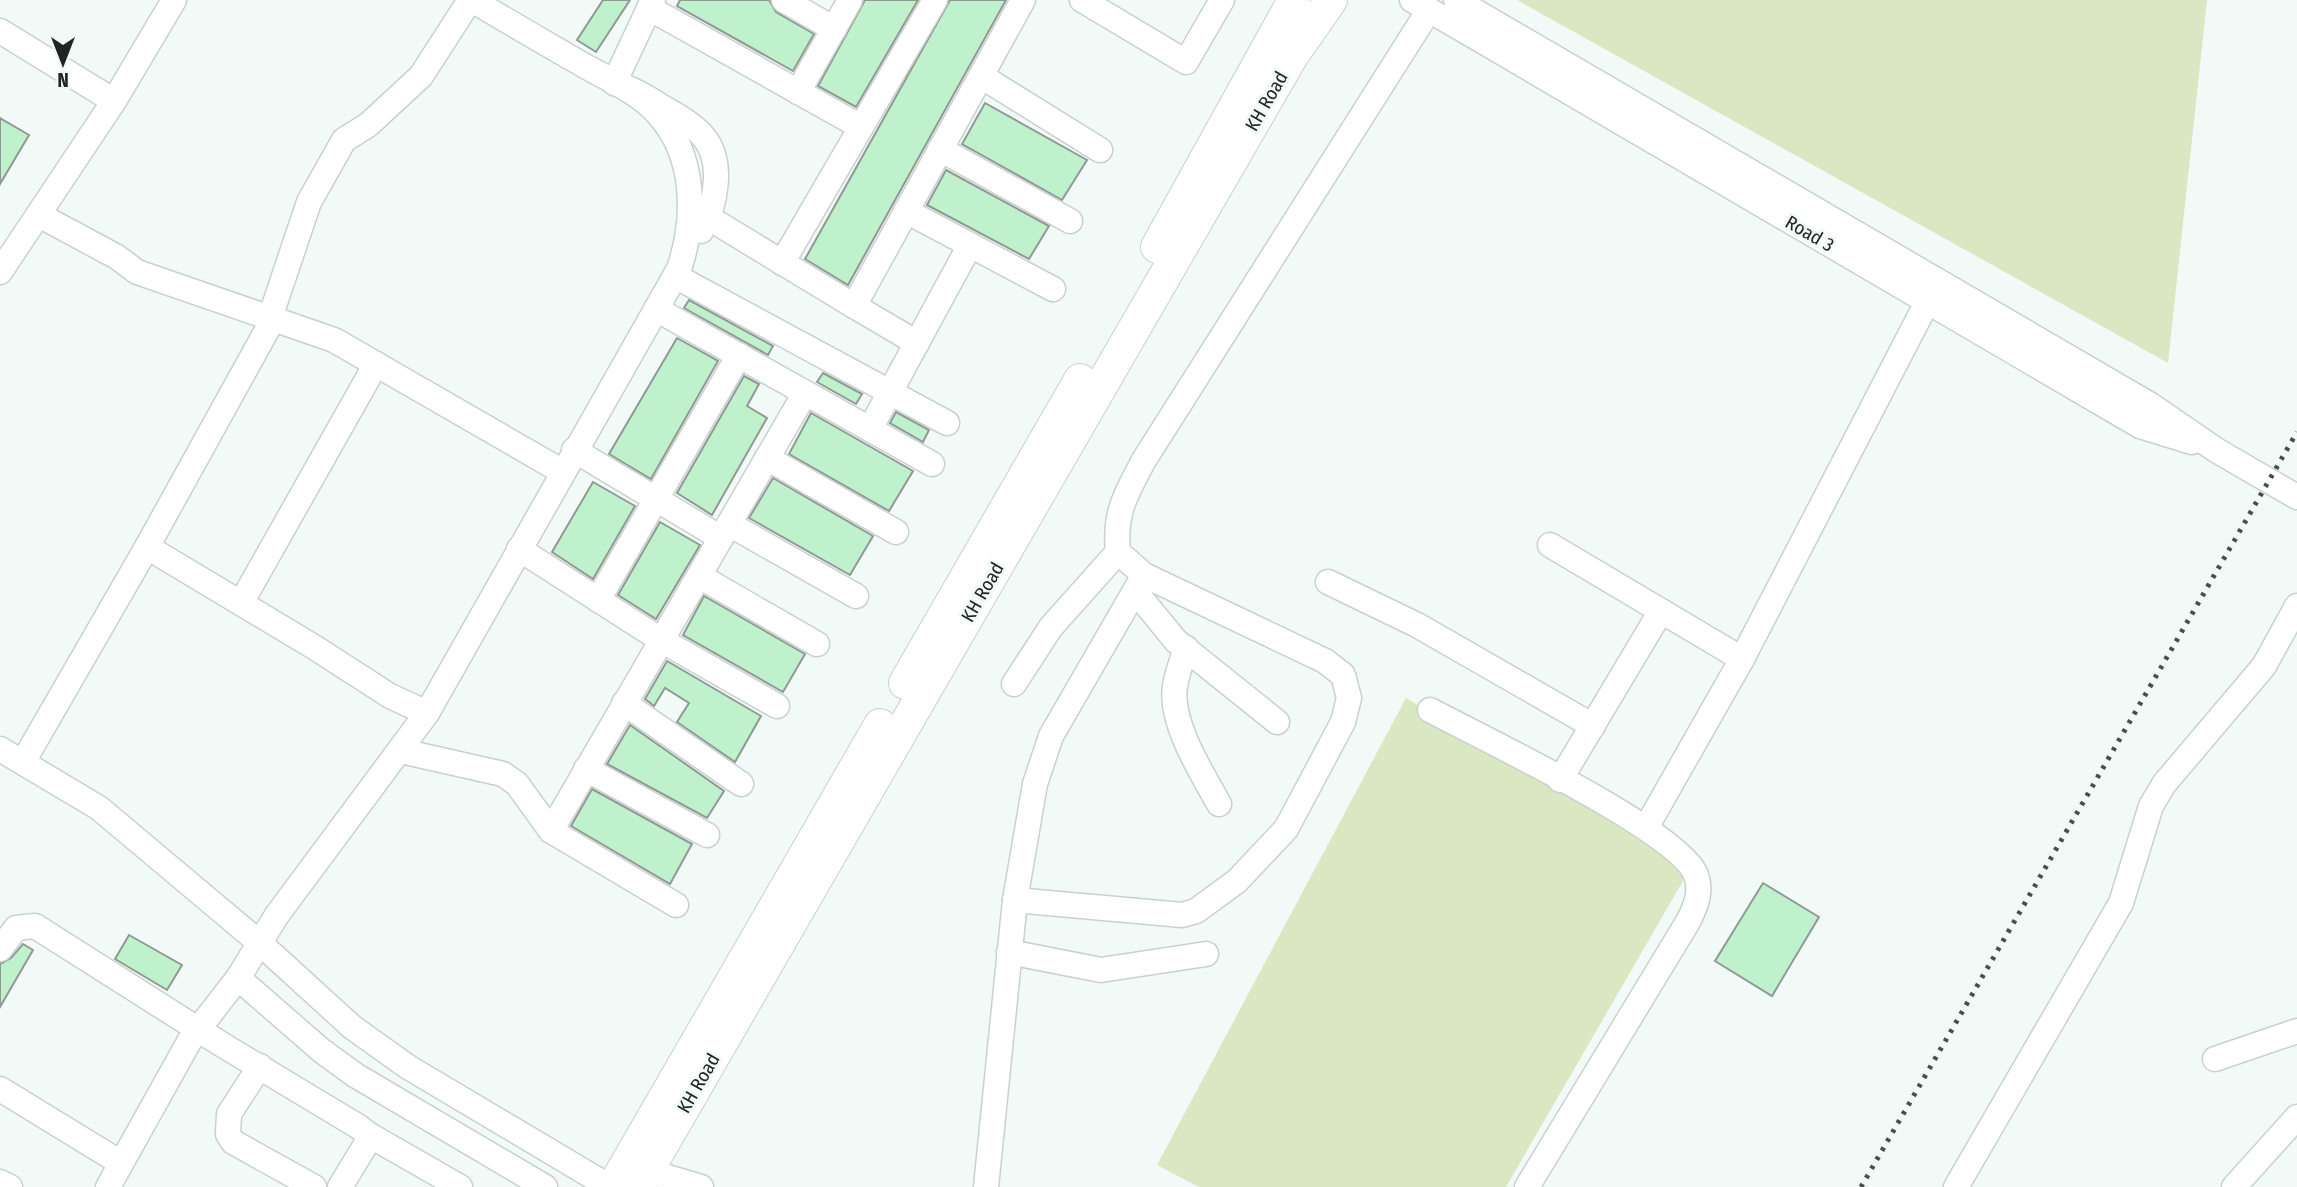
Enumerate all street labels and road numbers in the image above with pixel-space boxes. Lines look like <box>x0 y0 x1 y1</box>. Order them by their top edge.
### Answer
street label: KH Road <box>1240 67 1293 135</box>
street label: Road 3 <box>1781 210 1838 256</box>
street label: KH Road <box>956 558 1009 626</box>
street label: KH Road <box>672 1049 725 1117</box>

